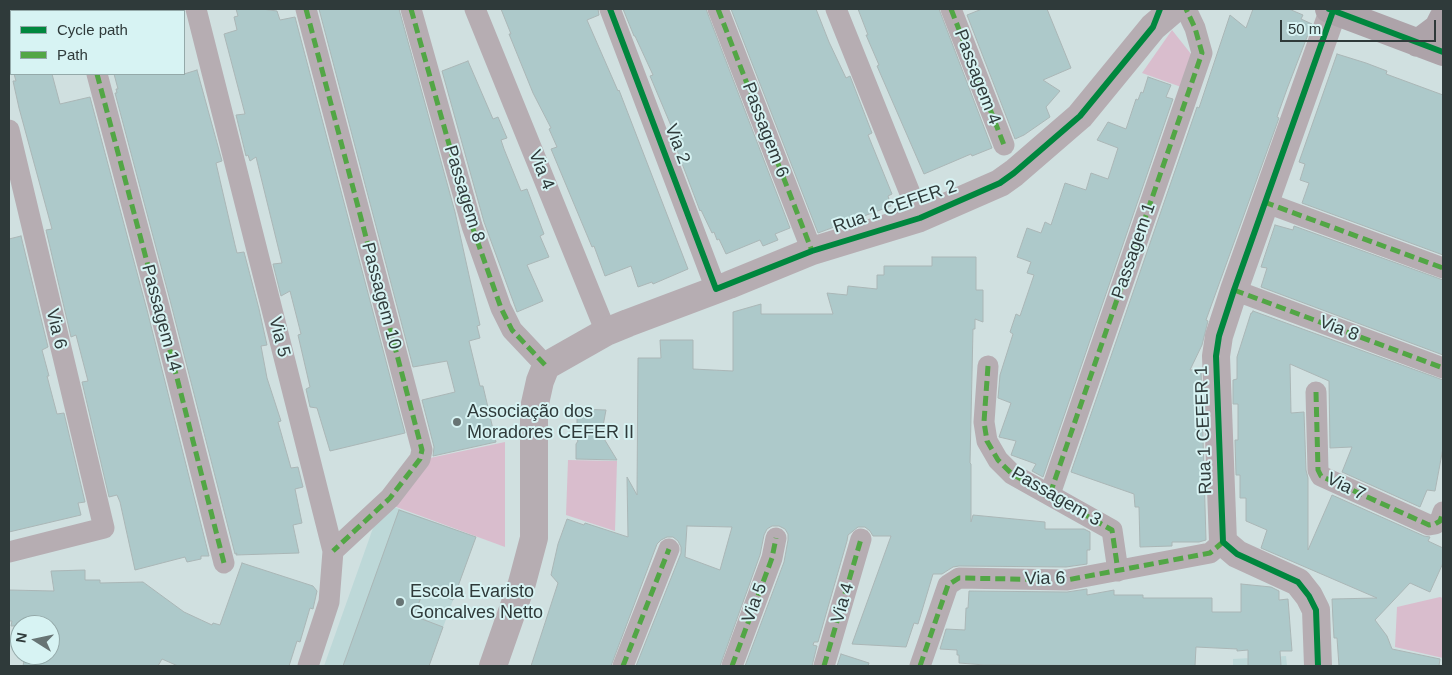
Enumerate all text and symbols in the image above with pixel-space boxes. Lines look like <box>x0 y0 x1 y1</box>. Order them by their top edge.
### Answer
legend <box>10 10 185 75</box>
scale bar <box>1282 10 1438 42</box>
text: 50 m <box>1288 20 1321 37</box>
text: Cycle path <box>57 21 128 38</box>
street label: Passagem 4 <box>949 26 1005 128</box>
text: Path <box>57 46 88 63</box>
street label: Passagem 6 <box>737 79 793 181</box>
street label: Via 2 <box>660 121 694 167</box>
street label: Passagem 8 <box>439 143 489 245</box>
street label: Via 4 <box>523 147 559 193</box>
street label: Rua 1 CEFER 2 <box>830 176 960 238</box>
street label: Passagem 1 <box>1108 200 1160 302</box>
street label: Passagem 10 <box>356 240 406 352</box>
street label: Passagem 14 <box>136 262 186 374</box>
street label: Via 6 <box>41 307 71 351</box>
street label: Via 8 <box>1316 312 1362 346</box>
street label: Via 5 <box>264 315 294 359</box>
street label: Rua 1 CEFER 1 <box>1191 365 1217 495</box>
place label: Associação dos Moradores CEFER II <box>467 401 634 444</box>
marker: Associação dos Moradores CEFER II <box>451 416 463 428</box>
street label: Passagem 3 <box>1007 463 1105 531</box>
street label: Via 7 <box>1323 468 1369 506</box>
street label: Via 6 <box>1024 568 1066 590</box>
street label: Via 5 <box>738 580 772 626</box>
street label: Via 4 <box>827 580 859 626</box>
place label: Escola Evaristo Goncalves Netto <box>410 581 543 624</box>
marker: Escola Evaristo Goncalves Netto <box>394 596 406 608</box>
north arrow <box>10 615 60 665</box>
text: N <box>12 631 30 644</box>

